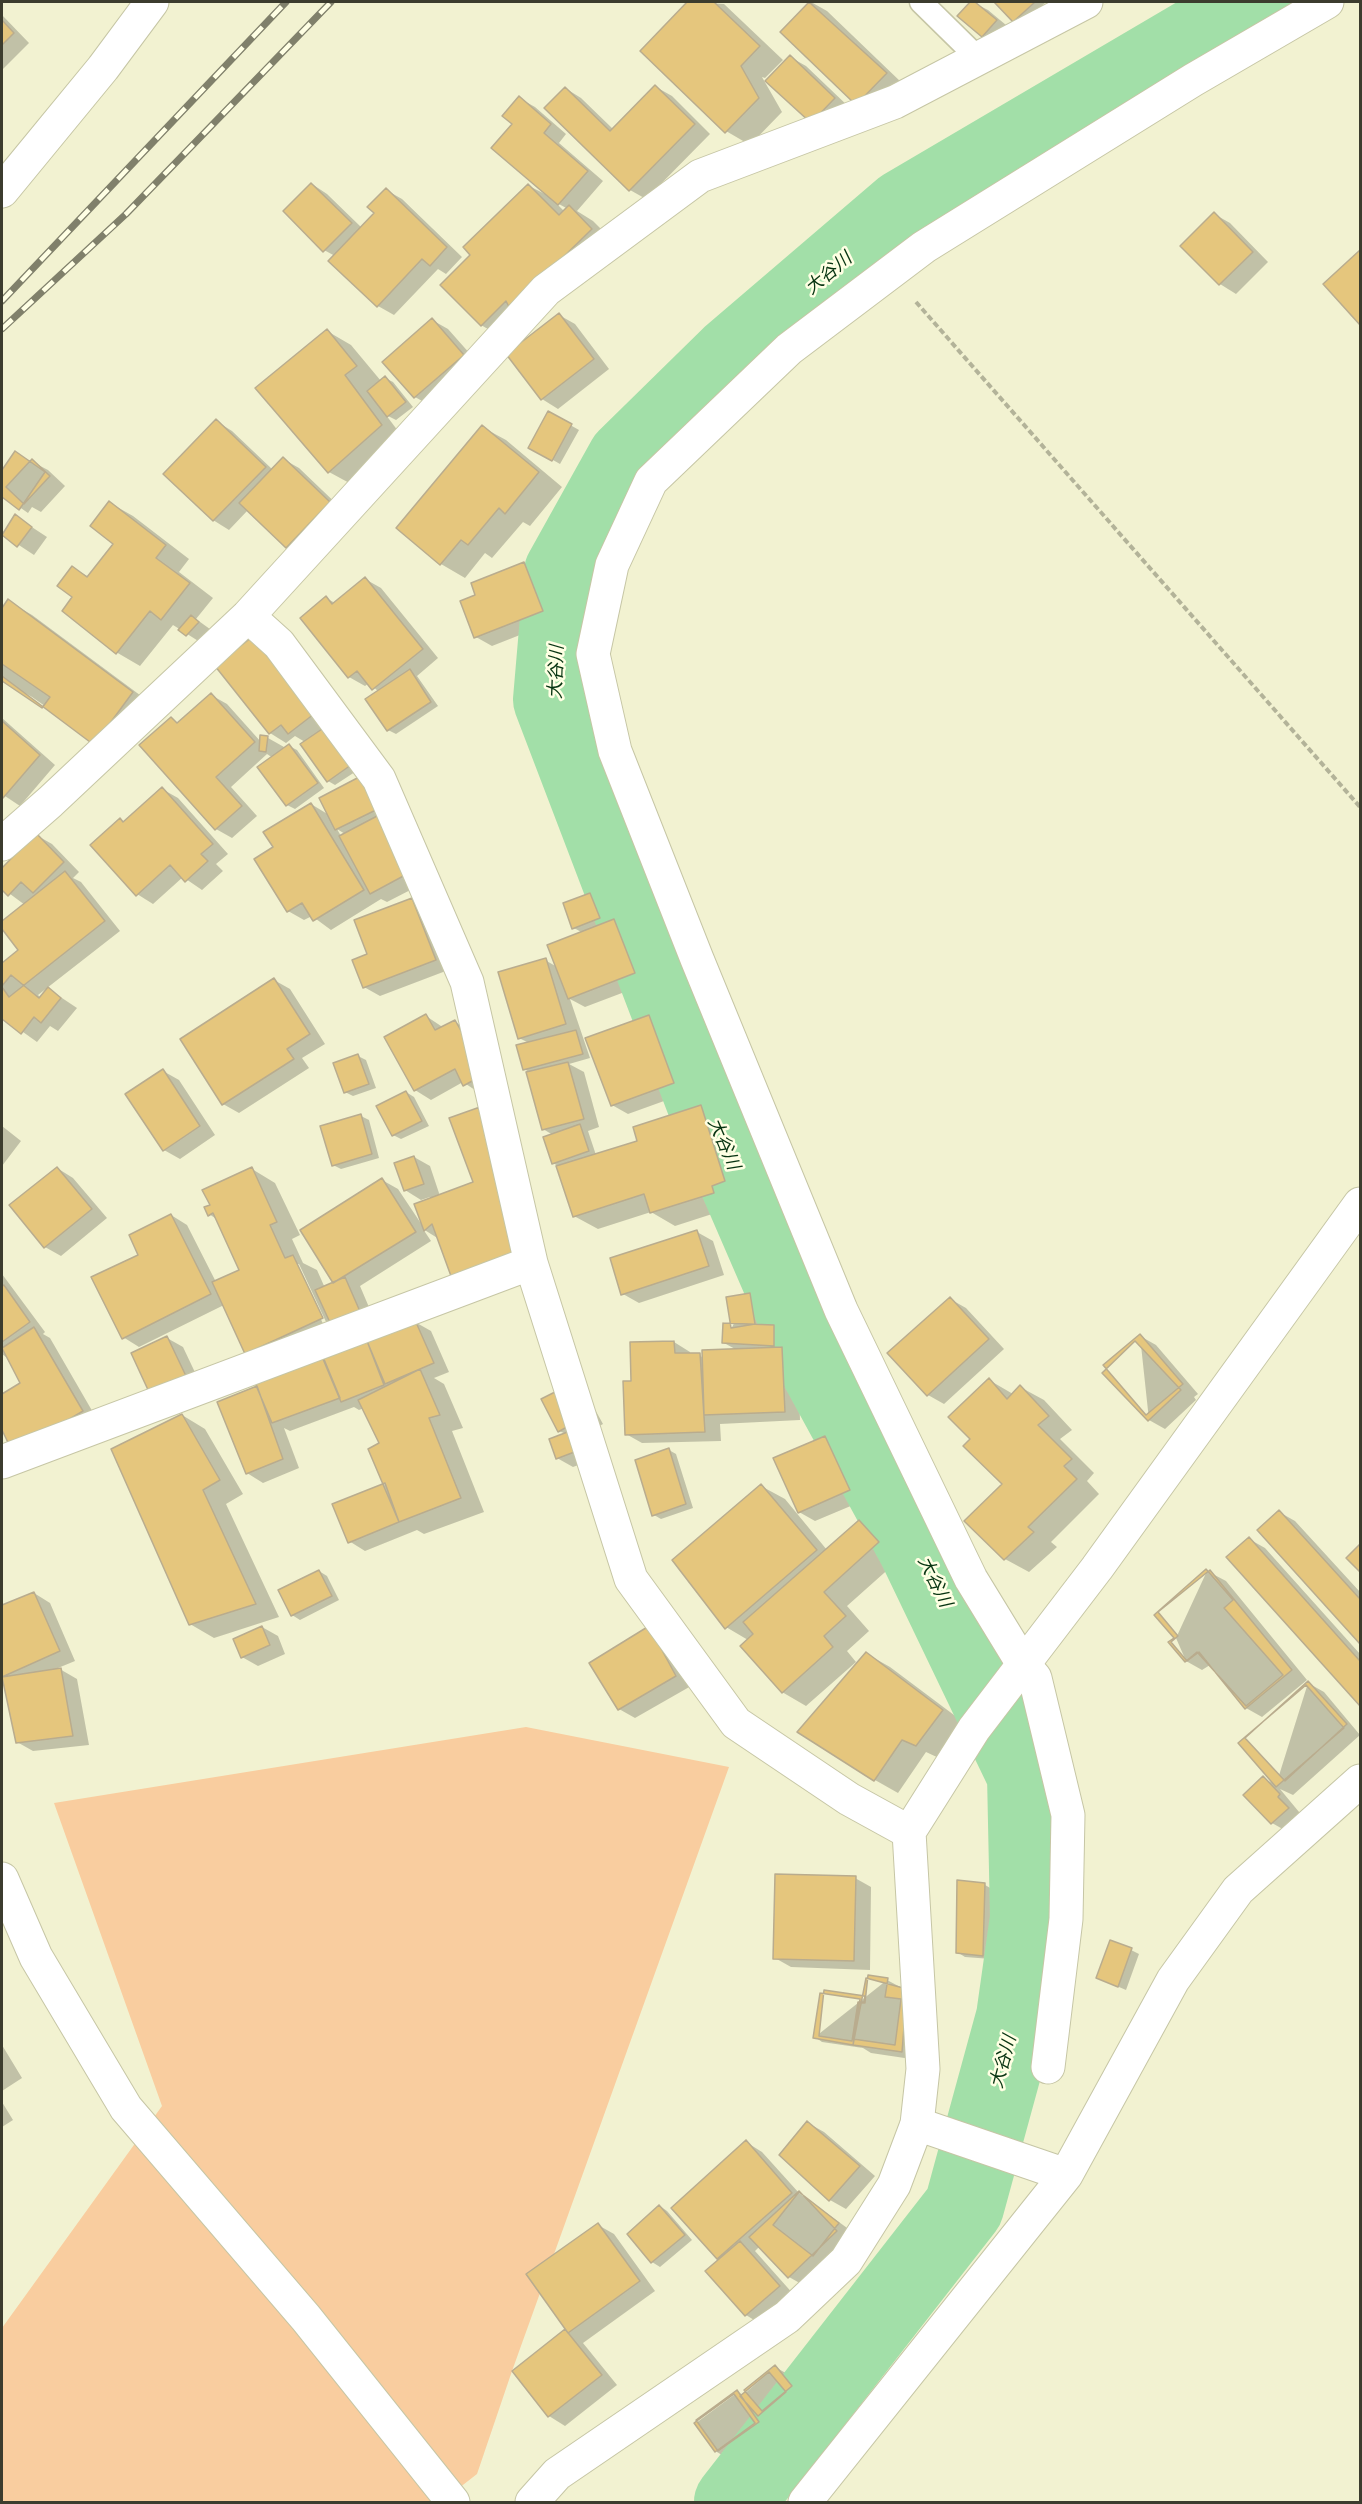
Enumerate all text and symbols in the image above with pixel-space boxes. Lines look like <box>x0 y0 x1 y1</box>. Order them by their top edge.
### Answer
water label: 大谷川 <box>801 248 857 300</box>
water label: 大谷川 <box>545 645 569 699</box>
water label: 大谷川 <box>703 1115 743 1173</box>
water label: 大谷川 <box>912 1553 956 1611</box>
water label: 大谷川 <box>987 2033 1021 2091</box>

